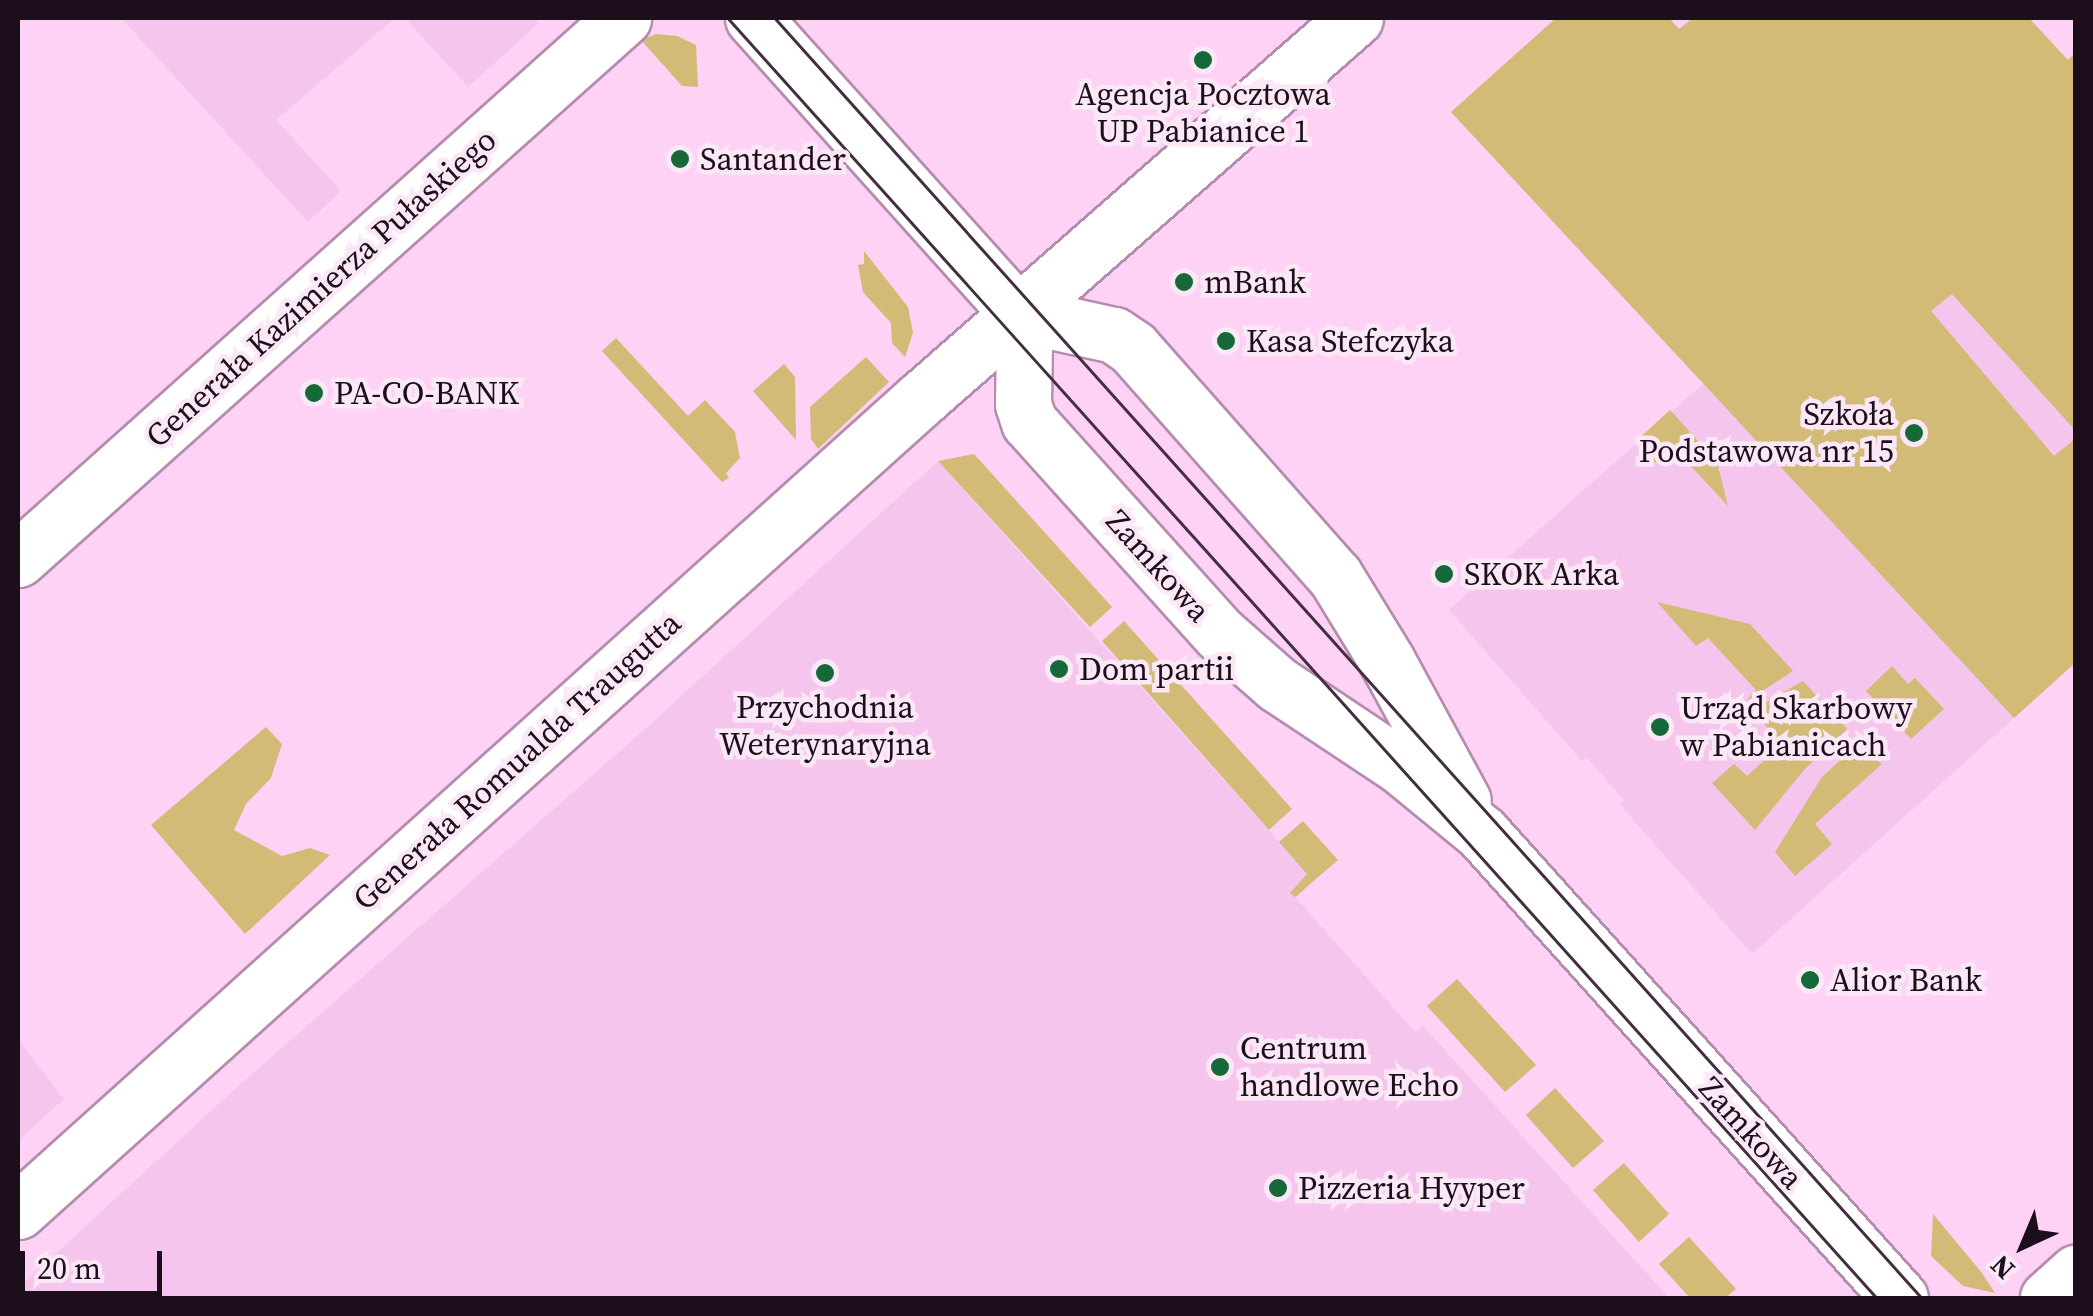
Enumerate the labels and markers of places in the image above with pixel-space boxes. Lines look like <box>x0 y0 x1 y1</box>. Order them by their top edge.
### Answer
marker: Agencja Pocztowa UP Pabianice 1 <box>1192 49 1214 71</box>
place label: Agencja Pocztowa UP Pabianice 1 <box>1075 76 1331 151</box>
place label: Santander <box>700 140 846 178</box>
marker: Santander <box>669 148 691 170</box>
place label: mBank <box>1204 263 1306 301</box>
marker: mBank <box>1173 271 1195 293</box>
place label: Kasa Stefczyka <box>1246 322 1454 360</box>
marker: Kasa Stefczyka <box>1215 330 1237 352</box>
place label: PA-CO-BANK <box>334 374 519 412</box>
marker: PA-CO-BANK <box>303 382 325 404</box>
place label: Szkoła Podstawowa nr 15 <box>1639 396 1894 471</box>
marker: Szkoła Podstawowa nr 15 <box>1903 422 1925 444</box>
place label: SKOK Arka <box>1464 555 1619 593</box>
marker: SKOK Arka <box>1433 563 1455 585</box>
place label: Dom partii <box>1079 650 1234 688</box>
marker: Dom partii <box>1048 658 1070 680</box>
marker: Przychodnia Weterynaryjna <box>814 662 836 684</box>
place label: Przychodnia Weterynaryjna <box>719 689 931 764</box>
place label: Urząd Skarbowy w Pabianicach <box>1680 690 1912 765</box>
marker: Urząd Skarbowy w Pabianicach <box>1649 716 1671 738</box>
place label: Alior Bank <box>1830 961 1982 999</box>
marker: Alior Bank <box>1799 969 1821 991</box>
place label: Centrum handlowe Echo <box>1240 1030 1459 1105</box>
marker: Centrum handlowe Echo <box>1209 1056 1231 1078</box>
place label: Pizzeria Hyyper <box>1298 1169 1525 1207</box>
marker: Pizzeria Hyyper <box>1267 1177 1289 1199</box>

